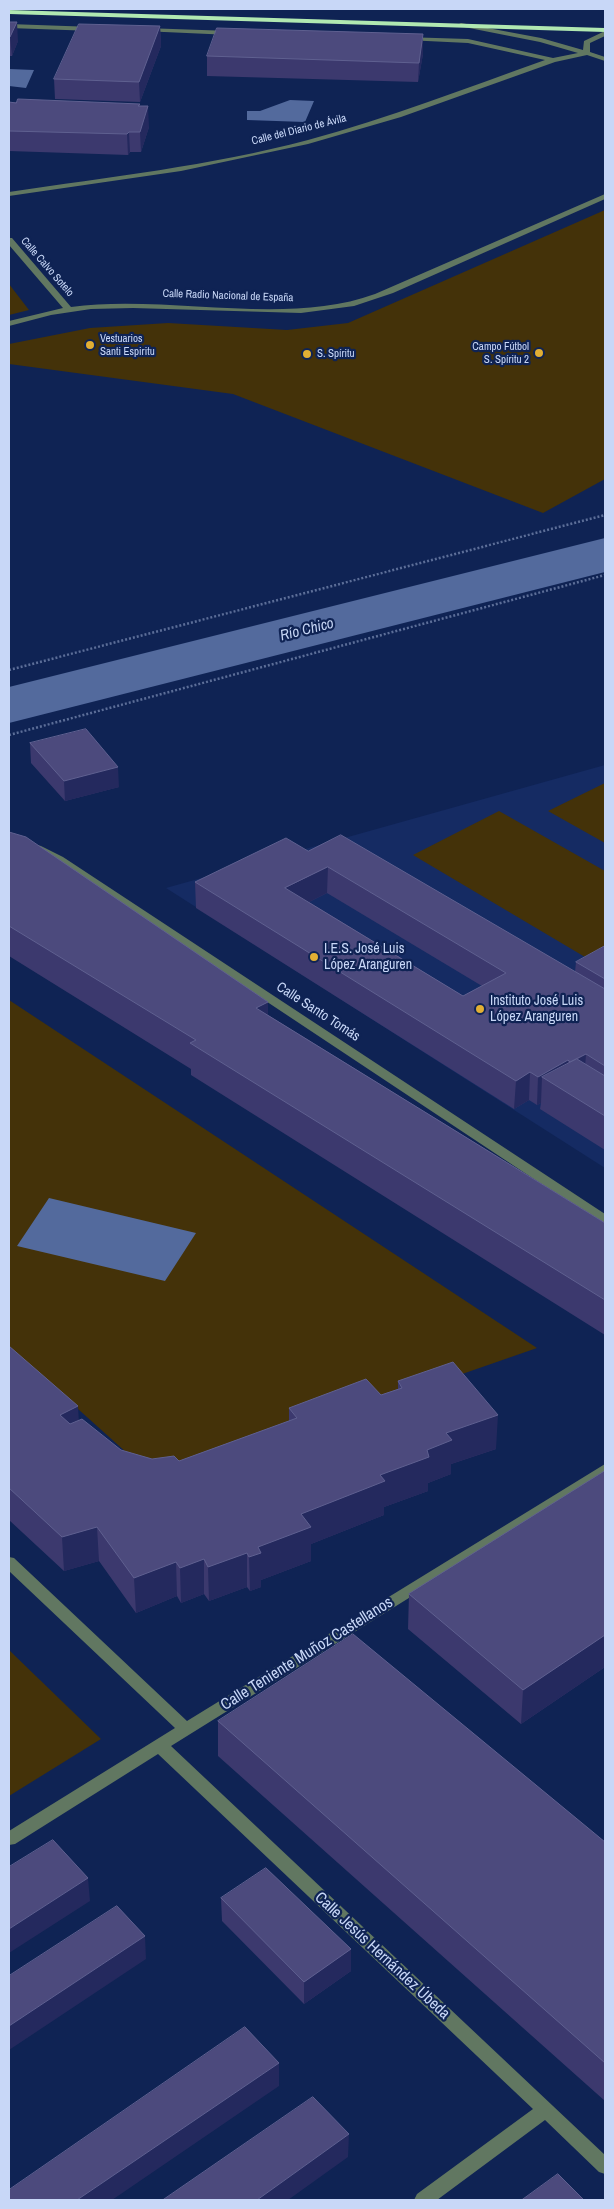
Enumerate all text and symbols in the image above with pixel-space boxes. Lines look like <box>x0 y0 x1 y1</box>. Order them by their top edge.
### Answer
street label: Calle del Diario de Ávila <box>250 112 348 148</box>
street label: Calle Calvo Sotelo <box>18 235 76 299</box>
street label: Calle Radio Nacional de España <box>162 287 294 305</box>
place label: Vestuarios Santi Espiritu <box>100 332 155 358</box>
marker: Vestuarios Santi Espiritu <box>84 339 96 351</box>
place label: Campo Fútbol S. Spíritu 2 <box>472 340 529 366</box>
place label: S. Spíritu <box>317 347 355 361</box>
marker: Campo Fútbol S. Spíritu 2 <box>533 347 545 359</box>
marker: S. Spíritu <box>301 348 313 360</box>
water label: Río Chico <box>278 615 336 645</box>
place label: I.E.S. José Luis López Aranguren <box>324 941 412 974</box>
marker: I.E.S. José Luis López Aranguren <box>308 951 320 963</box>
street label: Calle Santo Tomás <box>273 979 363 1045</box>
place label: Instituto José Luis López Aranguren <box>490 993 583 1026</box>
marker: Instituto José Luis López Aranguren <box>474 1003 486 1015</box>
street label: Calle Teniente Muñoz Castellanos <box>217 1593 397 1715</box>
street label: Calle Jesús Hernández Úbeda <box>310 1888 454 2024</box>

